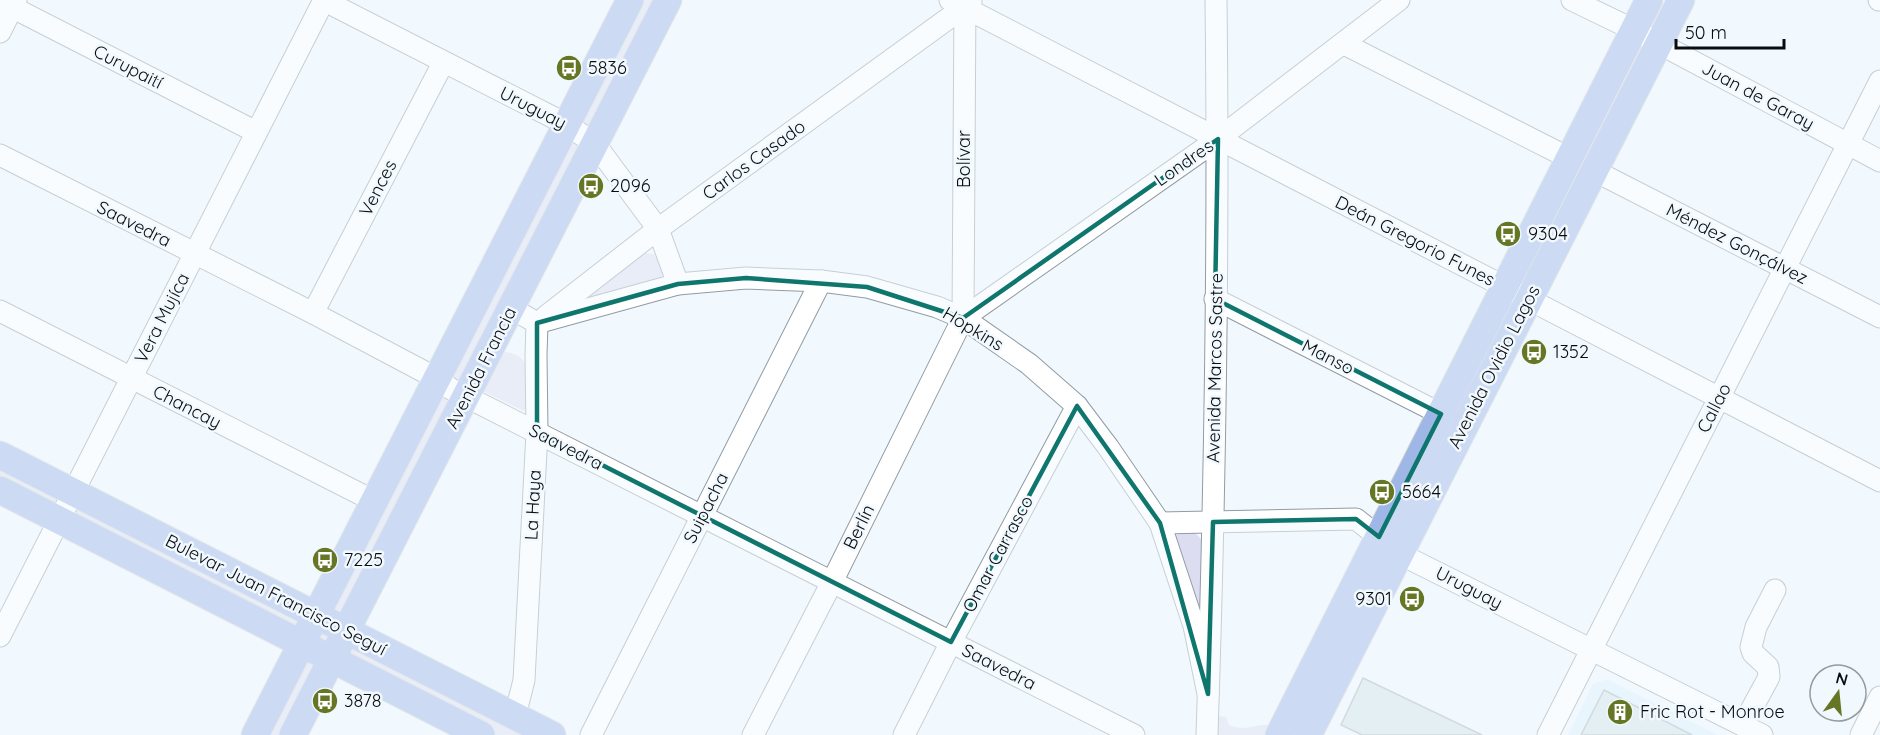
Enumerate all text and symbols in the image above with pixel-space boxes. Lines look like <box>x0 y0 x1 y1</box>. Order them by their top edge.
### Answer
scale bar <box>1676 12 1784 50</box>
text: 50 m <box>1685 21 1727 44</box>
street label: Curupaití <box>90 39 167 94</box>
bus stop icon: 5836 <box>554 53 584 83</box>
place label: 5836 <box>588 56 627 79</box>
street label: Juan de Garay <box>1698 56 1819 135</box>
street label: Uruguay <box>496 81 571 134</box>
street label: Carlos Casado <box>698 115 810 205</box>
street label: Bolívar <box>952 130 975 188</box>
street label: Londres <box>1150 134 1218 191</box>
street label: Vences <box>354 156 401 220</box>
bus stop icon: 2096 <box>576 171 606 201</box>
place label: 2096 <box>610 174 651 197</box>
street label: Deán Gregorio Funes <box>1332 190 1499 291</box>
street label: Saavedra <box>93 195 175 252</box>
street label: Méndez Gonçálvez <box>1663 198 1812 289</box>
bus stop icon: 9304 <box>1493 219 1523 249</box>
place label: 9304 <box>1528 222 1568 245</box>
street label: Vera Mujíca <box>129 269 194 367</box>
street label: Avenida Marcos Sastre <box>1201 273 1228 463</box>
street label: Avenida Ovidio Lagos <box>1442 281 1545 452</box>
street label: Hopkins <box>939 301 1008 356</box>
street label: Avenida Francia <box>440 303 521 433</box>
street label: Manso <box>1298 334 1358 379</box>
bus stop icon: 1352 <box>1519 337 1549 367</box>
place label: 1352 <box>1553 340 1589 363</box>
street label: Callao <box>1691 379 1736 436</box>
street label: Chancay <box>149 380 225 434</box>
street label: Saavedra <box>525 418 607 475</box>
street label: Suipacha <box>678 468 733 547</box>
street label: La Haya <box>519 469 546 541</box>
bus stop icon: 5664 <box>1367 477 1397 507</box>
place label: 5664 <box>1402 480 1441 503</box>
street label: Omar Carrasco <box>957 491 1038 616</box>
street label: Berlín <box>838 501 879 553</box>
street label: Bulevar Juan Francisco Seguí <box>162 529 391 661</box>
bus stop icon: 7225 <box>310 545 340 575</box>
place label: 7225 <box>344 548 383 571</box>
street label: Uruguay <box>1432 561 1507 614</box>
bus stop icon: 9301 <box>1397 584 1427 614</box>
place label: 9301 <box>1355 587 1392 610</box>
street label: Saavedra <box>958 638 1040 695</box>
north arrow <box>1808 663 1868 723</box>
text: N <box>1834 667 1850 690</box>
bus stop icon: 3878 <box>310 686 340 716</box>
place label: 3878 <box>344 689 382 712</box>
building icon: Fric Rot - Monroe <box>1605 697 1635 727</box>
place label: Fric Rot - Monroe <box>1640 700 1785 723</box>

